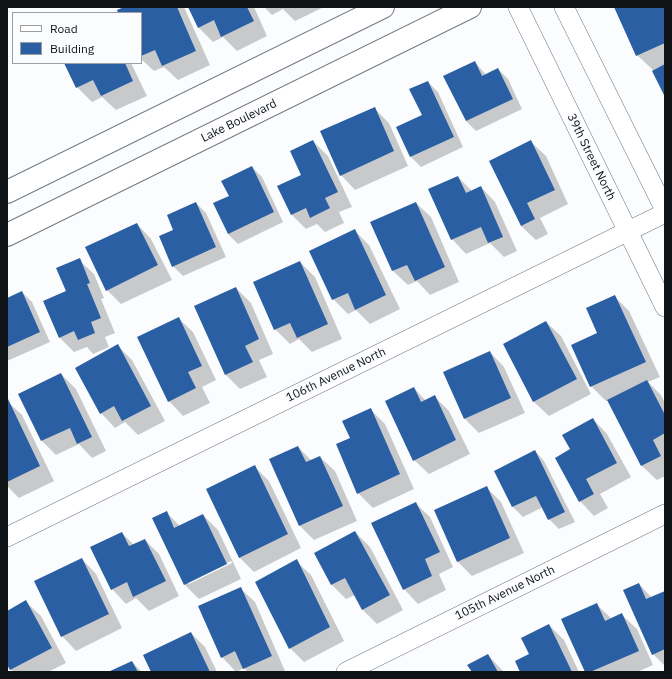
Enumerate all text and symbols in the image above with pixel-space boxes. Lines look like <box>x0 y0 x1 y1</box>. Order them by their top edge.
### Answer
legend <box>12 12 142 64</box>
text: Road <box>50 21 78 36</box>
text: Building <box>50 41 94 56</box>
street label: Lake Boulevard <box>199 96 279 146</box>
street label: 39th Street North <box>564 111 618 203</box>
street label: 106th Avenue North <box>284 345 388 405</box>
street label: 105th Avenue North <box>453 563 557 623</box>

